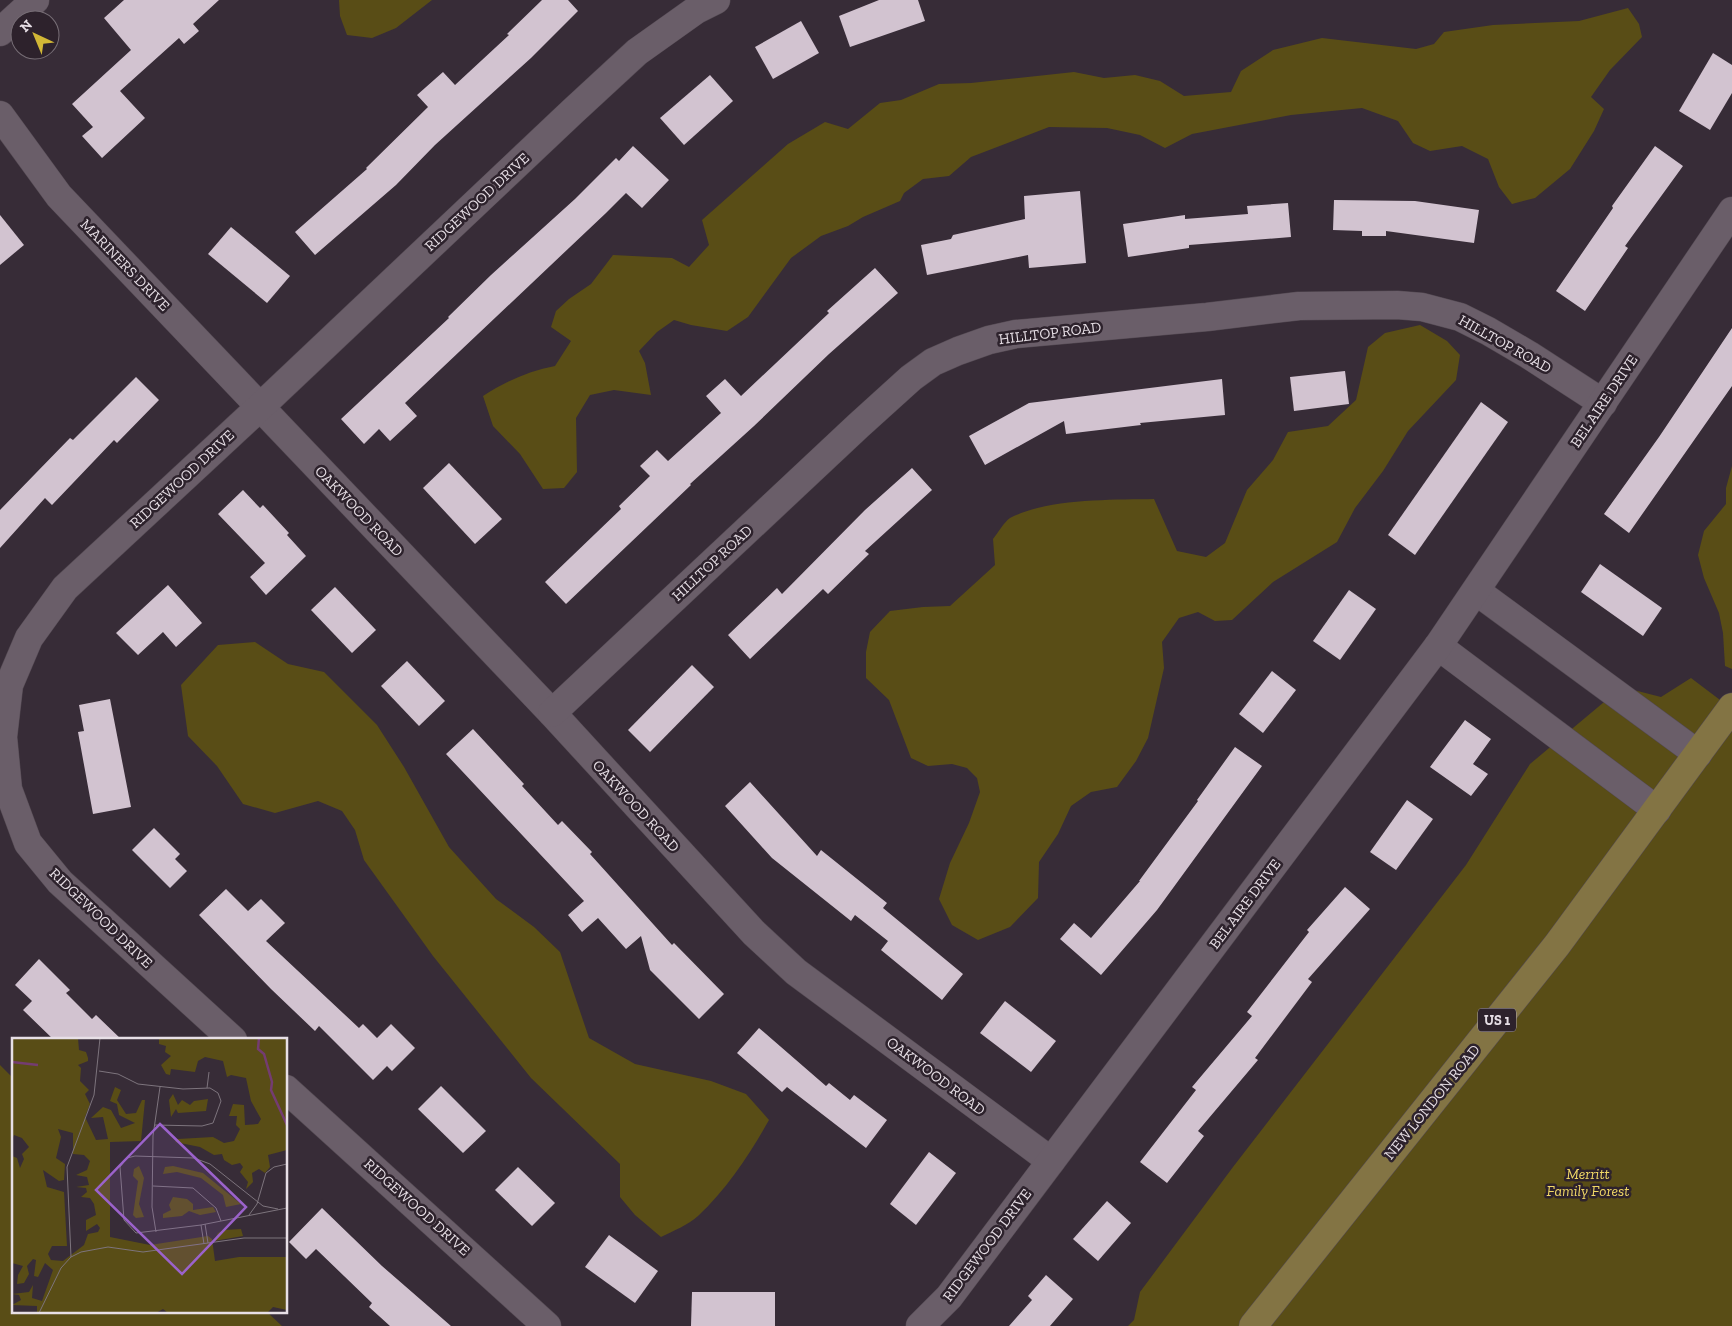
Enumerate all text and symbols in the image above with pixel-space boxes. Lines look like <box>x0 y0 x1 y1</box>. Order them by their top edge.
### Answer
north arrow <box>10 10 60 60</box>
text: N <box>17 16 36 36</box>
street label: RIDGEWOOD DRIVE <box>421 149 533 255</box>
street label: MARINERS DRIVE <box>77 215 173 315</box>
street label: HILLTOP ROAD <box>1455 311 1555 377</box>
street label: HILLTOP ROAD <box>998 318 1102 348</box>
street label: BEL AIRE DRIVE <box>1566 351 1642 451</box>
street label: RIDGEWOOD DRIVE <box>126 426 238 532</box>
street label: OAKWOOD ROAD <box>311 462 407 560</box>
street label: HILLTOP ROAD <box>668 521 756 605</box>
street label: OAKWOOD ROAD <box>589 756 683 856</box>
street label: BEL AIRE DRIVE <box>1205 855 1285 952</box>
street label: RIDGEWOOD DRIVE <box>46 864 156 972</box>
road number: US 1 <box>1478 1008 1516 1032</box>
street label: OAKWOOD ROAD <box>883 1033 989 1119</box>
inset map <box>12 1038 288 1314</box>
street label: NEW LONDON ROAD <box>1380 1041 1484 1163</box>
street label: RIDGEWOOD DRIVE <box>360 1155 474 1259</box>
park label: Merritt Family Forest <box>1547 1165 1630 1200</box>
street label: RIDGEWOOD DRIVE <box>939 1185 1035 1305</box>

